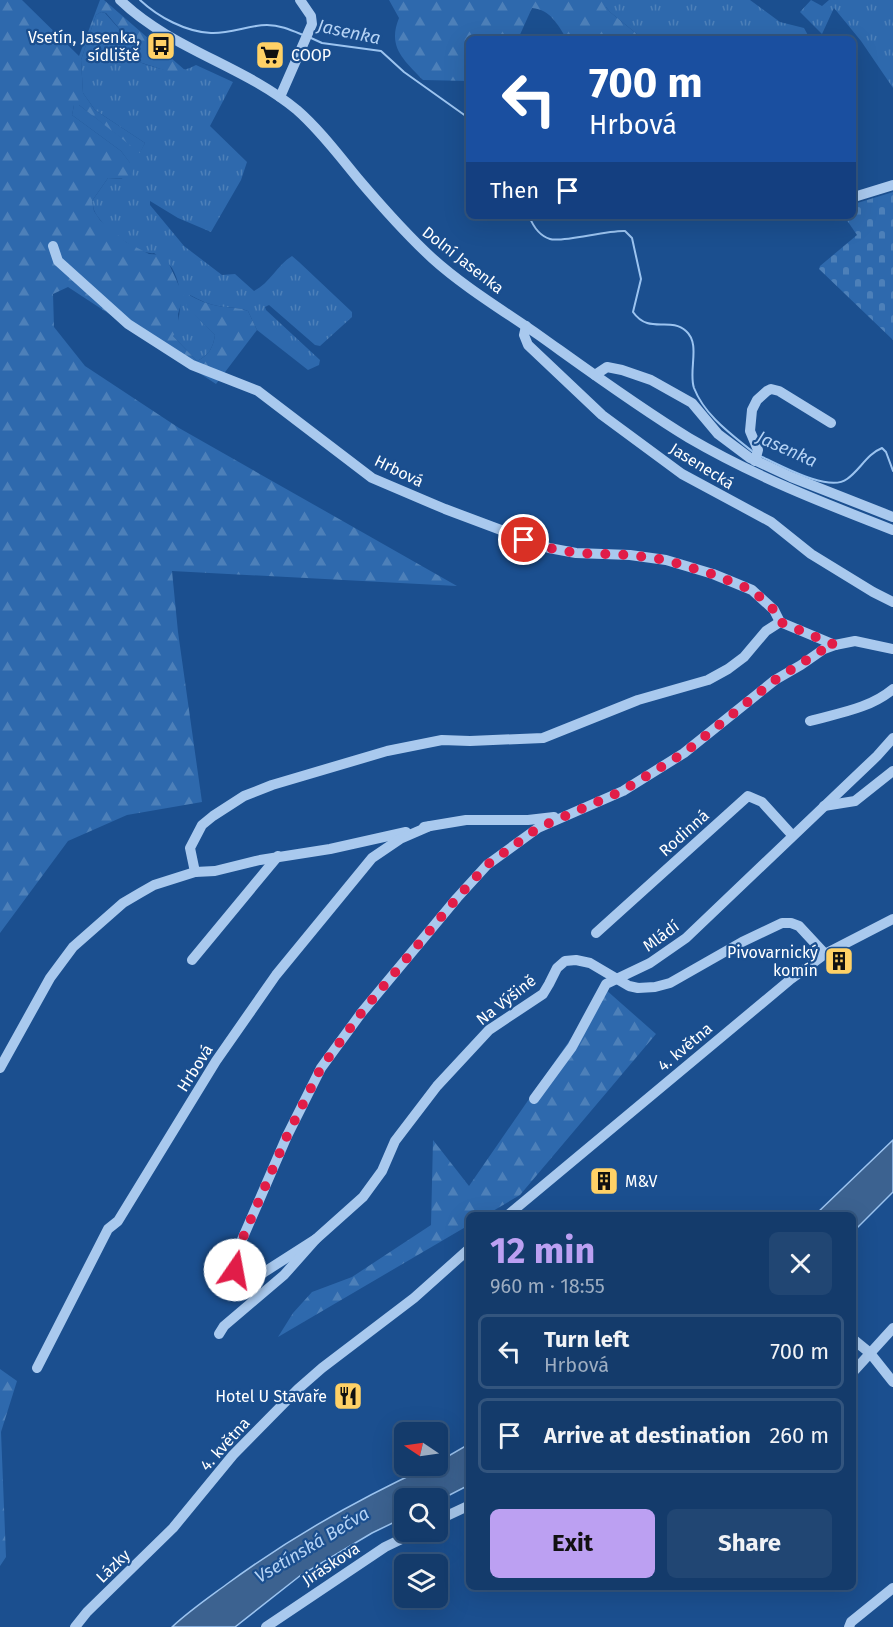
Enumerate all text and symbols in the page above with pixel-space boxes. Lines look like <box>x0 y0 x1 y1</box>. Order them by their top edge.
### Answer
water label: Jasenka <box>315 14 382 49</box>
place label: Vsetín, Jasenka, sídliště <box>28 28 140 65</box>
bus stop icon: Vsetín, Jasenka, sídliště <box>145 30 177 62</box>
supermarket icon: COOP <box>254 39 286 71</box>
place label: COOP <box>291 46 331 65</box>
text: 700 m <box>589 58 703 108</box>
icon: left <box>490 60 568 138</box>
text: Hrbová <box>589 109 677 141</box>
icon: arrive <box>551 174 584 207</box>
text: Then <box>490 177 539 204</box>
street label: Dolní Jasenka <box>418 222 508 298</box>
water label: Jasenka <box>752 426 821 472</box>
street label: Jasenecká <box>666 439 738 493</box>
street label: Hrbová <box>371 451 427 491</box>
pin <box>498 514 549 565</box>
icon: arrive <box>507 523 540 556</box>
street label: Rodinná <box>655 806 713 860</box>
street label: Mládí <box>639 916 683 955</box>
place label: Pivovarnický komín <box>727 943 818 980</box>
building icon: Pivovarnický komín <box>823 945 855 977</box>
street label: Na Výšině <box>472 971 540 1029</box>
street label: 4. května <box>654 1019 716 1075</box>
street label: Hrbová <box>173 1041 217 1095</box>
building icon: M&V <box>588 1165 620 1197</box>
place label: M&V <box>625 1172 657 1191</box>
text: 12 min <box>490 1229 595 1273</box>
button: close <box>769 1232 832 1295</box>
position arrow <box>203 1238 267 1302</box>
text: 960 m · 18:55 <box>490 1274 605 1298</box>
text: Turn left <box>544 1326 629 1353</box>
icon: left <box>493 1335 526 1368</box>
text: 700 m <box>770 1338 829 1365</box>
text: Hrbová <box>544 1353 609 1377</box>
restaurant icon: Hotel U Stavaře <box>332 1380 364 1412</box>
place label: Hotel U Stavaře <box>215 1387 327 1406</box>
street label: 4. května <box>196 1413 254 1475</box>
icon: arrive <box>493 1419 526 1452</box>
north arrow <box>394 1422 448 1476</box>
map controls <box>394 1422 448 1608</box>
text: Arrive at destination <box>544 1422 751 1449</box>
text: 260 m <box>769 1422 829 1449</box>
button: search <box>394 1488 448 1542</box>
water label: Vsetínská Bečva <box>251 1502 373 1588</box>
button: Exit <box>490 1509 655 1578</box>
button: Share <box>667 1509 832 1578</box>
street label: Jiráskova <box>299 1538 363 1590</box>
street label: Lázky <box>92 1545 134 1587</box>
button: layers <box>394 1554 448 1608</box>

